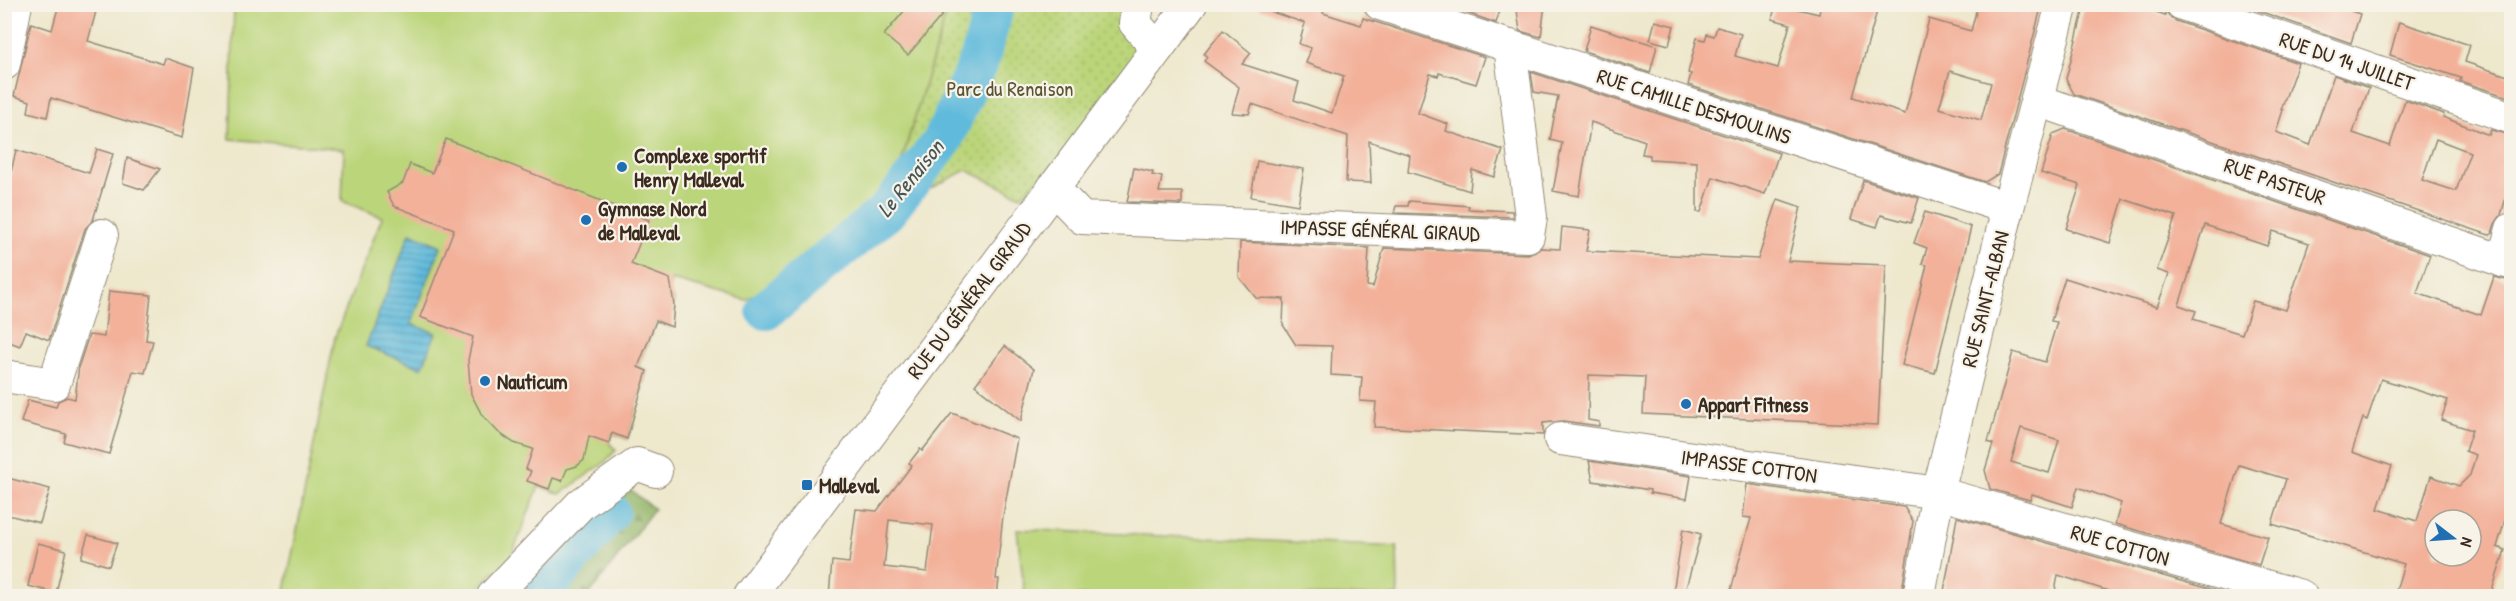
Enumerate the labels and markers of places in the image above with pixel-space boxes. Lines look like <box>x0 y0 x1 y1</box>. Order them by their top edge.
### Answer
place label: Complexe sportif Henry Malleval <box>634 141 767 195</box>
marker: Complexe sportif Henry Malleval <box>615 160 629 174</box>
place label: Gymnase Nord de Malleval <box>598 194 707 247</box>
marker: Gymnase Nord de Malleval <box>579 213 593 227</box>
place label: Nauticum <box>497 367 568 396</box>
marker: Nauticum <box>478 374 492 388</box>
place label: Appart Fitness <box>1698 390 1808 420</box>
marker: Appart Fitness <box>1679 397 1693 411</box>
place label: Malleval <box>819 471 880 500</box>
marker: Malleval <box>800 478 814 492</box>

